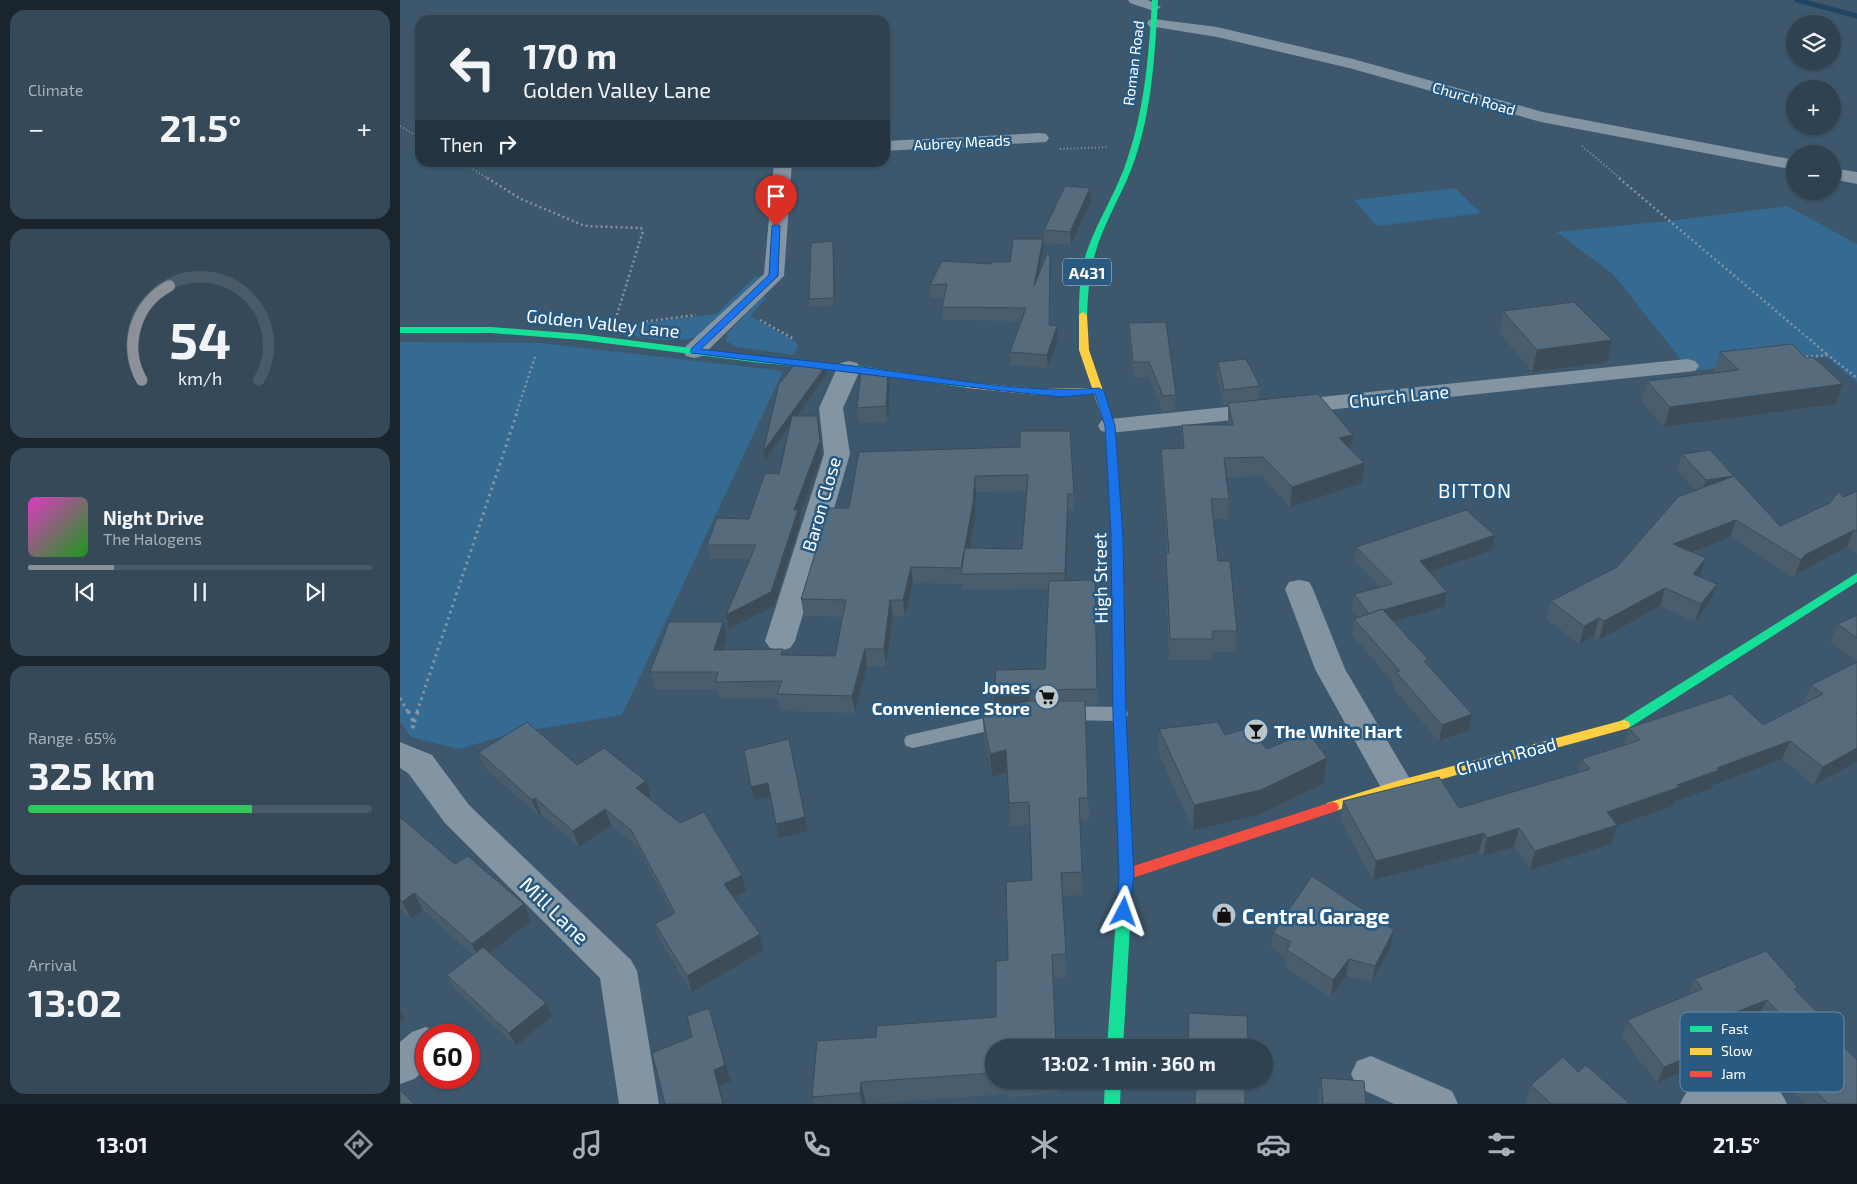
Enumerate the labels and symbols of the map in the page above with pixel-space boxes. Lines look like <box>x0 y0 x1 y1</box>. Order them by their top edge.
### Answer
street label: Roman Road <box>1119 19 1147 107</box>
street label: Church Road <box>1430 78 1518 118</box>
street label: Aubrey Meads <box>913 130 1011 154</box>
pin <box>755 175 797 226</box>
road number: A431 <box>1063 258 1111 286</box>
street label: Golden Valley Lane <box>525 304 681 342</box>
street label: Church Lane <box>1348 380 1450 412</box>
street label: Baron Close <box>797 454 845 554</box>
district label: BITTON <box>1438 478 1512 502</box>
street label: High Street <box>1088 532 1112 624</box>
place label: Jones Convenience Store <box>872 676 1030 719</box>
supermarket icon: Jones Convenience Store <box>1034 684 1060 710</box>
bar icon: The White Hart <box>1243 718 1269 744</box>
place label: The White Hart <box>1274 720 1403 742</box>
street label: Church Road <box>1454 732 1558 780</box>
street label: Mill Lane <box>515 871 595 949</box>
position arrow <box>1097 885 1149 937</box>
shop icon: Central Garage <box>1211 902 1237 928</box>
place label: Central Garage <box>1242 903 1390 928</box>
legend <box>1680 1012 1844 1092</box>
text: Fast <box>1721 1020 1748 1037</box>
speed limit sign: 60 <box>415 1024 480 1089</box>
text: Slow <box>1721 1042 1753 1059</box>
text: Jam <box>1721 1065 1746 1082</box>

